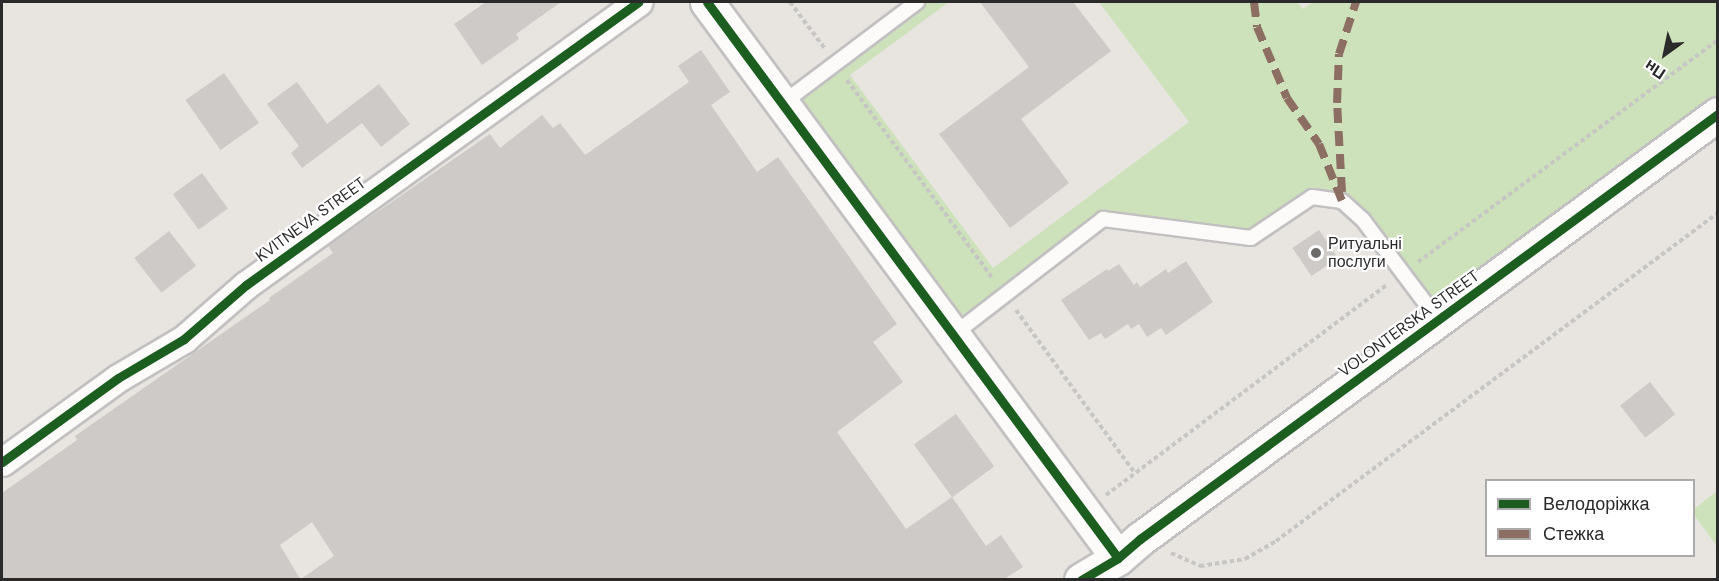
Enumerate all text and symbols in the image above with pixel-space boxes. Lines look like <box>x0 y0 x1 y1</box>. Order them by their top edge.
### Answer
north arrow <box>1635 24 1695 84</box>
text: Пн <box>1640 55 1670 84</box>
street label: KVITNEVA STREET <box>252 174 370 266</box>
place label: Ритуальні послуги <box>1328 234 1402 272</box>
marker: Ритуальні послуги <box>1309 246 1323 260</box>
street label: VOLONTERSKA STREET <box>1335 267 1483 381</box>
legend <box>1485 479 1695 557</box>
text: Велодоріжка <box>1543 492 1650 516</box>
text: Стежка <box>1543 522 1604 546</box>

